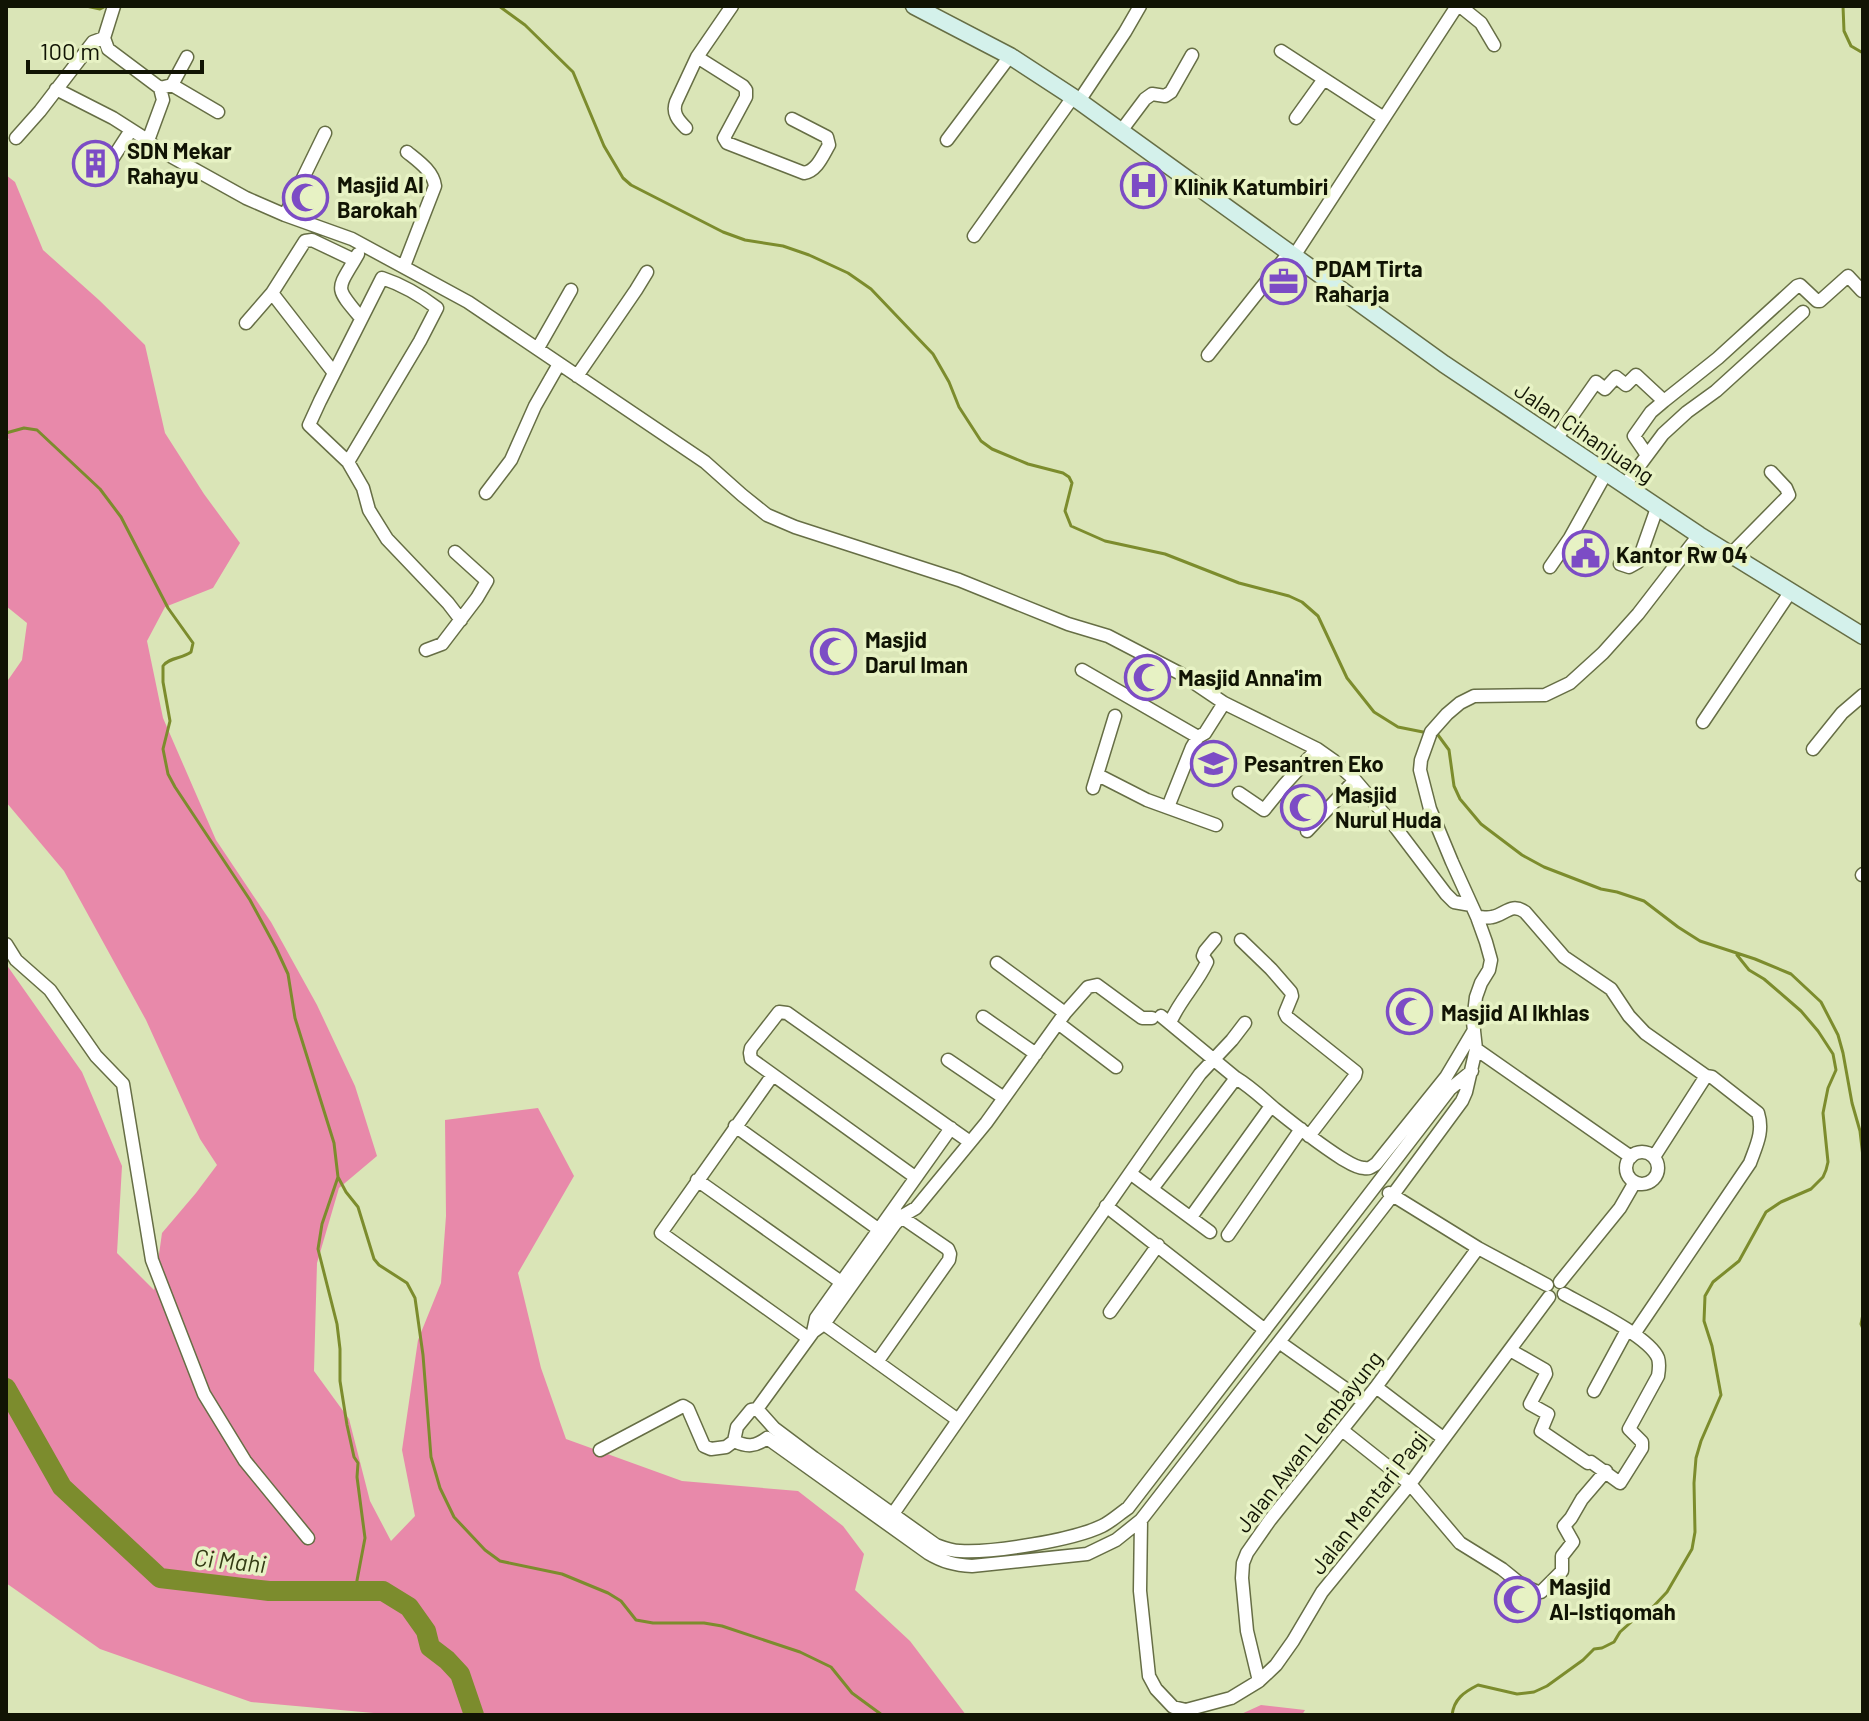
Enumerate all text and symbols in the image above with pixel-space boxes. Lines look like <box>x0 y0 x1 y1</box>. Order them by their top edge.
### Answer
scale bar <box>28 24 202 74</box>
text: 100 m <box>40 36 100 65</box>
place label: SDN Mekar Rahayu <box>127 137 232 188</box>
building icon: SDN Mekar Rahayu <box>72 139 120 187</box>
hospital icon: Klinik Katumbiri <box>1119 162 1167 210</box>
place label: Masjid Al Barokah <box>337 171 424 222</box>
mosque icon: Masjid Al Barokah <box>282 173 330 221</box>
place label: Klinik Katumbiri <box>1174 173 1328 199</box>
place label: PDAM Tirta Raharja <box>1315 255 1423 306</box>
office icon: PDAM Tirta Raharja <box>1260 257 1308 305</box>
street label: Jalan Cihanjuang <box>1510 376 1660 488</box>
public building icon: Kantor Rw 04 <box>1561 530 1609 578</box>
place label: Kantor Rw 04 <box>1616 541 1748 567</box>
place label: Masjid Darul Iman <box>865 626 968 677</box>
mosque icon: Masjid Darul Iman <box>810 628 858 676</box>
mosque icon: Masjid Anna'im <box>1123 653 1171 701</box>
place label: Masjid Anna'im <box>1178 664 1322 690</box>
school or university icon: Pesantren Eko <box>1189 739 1237 787</box>
place label: Pesantren Eko <box>1244 750 1384 776</box>
place label: Masjid Nurul Huda <box>1335 781 1442 832</box>
mosque icon: Masjid Nurul Huda <box>1280 783 1328 831</box>
mosque icon: Masjid Al Ikhlas <box>1386 988 1434 1036</box>
place label: Masjid Al Ikhlas <box>1441 999 1590 1025</box>
street label: Jalan Awan Lembayung <box>1229 1345 1387 1537</box>
street label: Jalan Mentari Pagi <box>1304 1425 1432 1579</box>
water label: Ci Mahi <box>192 1542 268 1578</box>
place label: Masjid Al-Istiqomah <box>1549 1573 1676 1624</box>
mosque icon: Masjid Al-Istiqomah <box>1494 1575 1542 1623</box>

